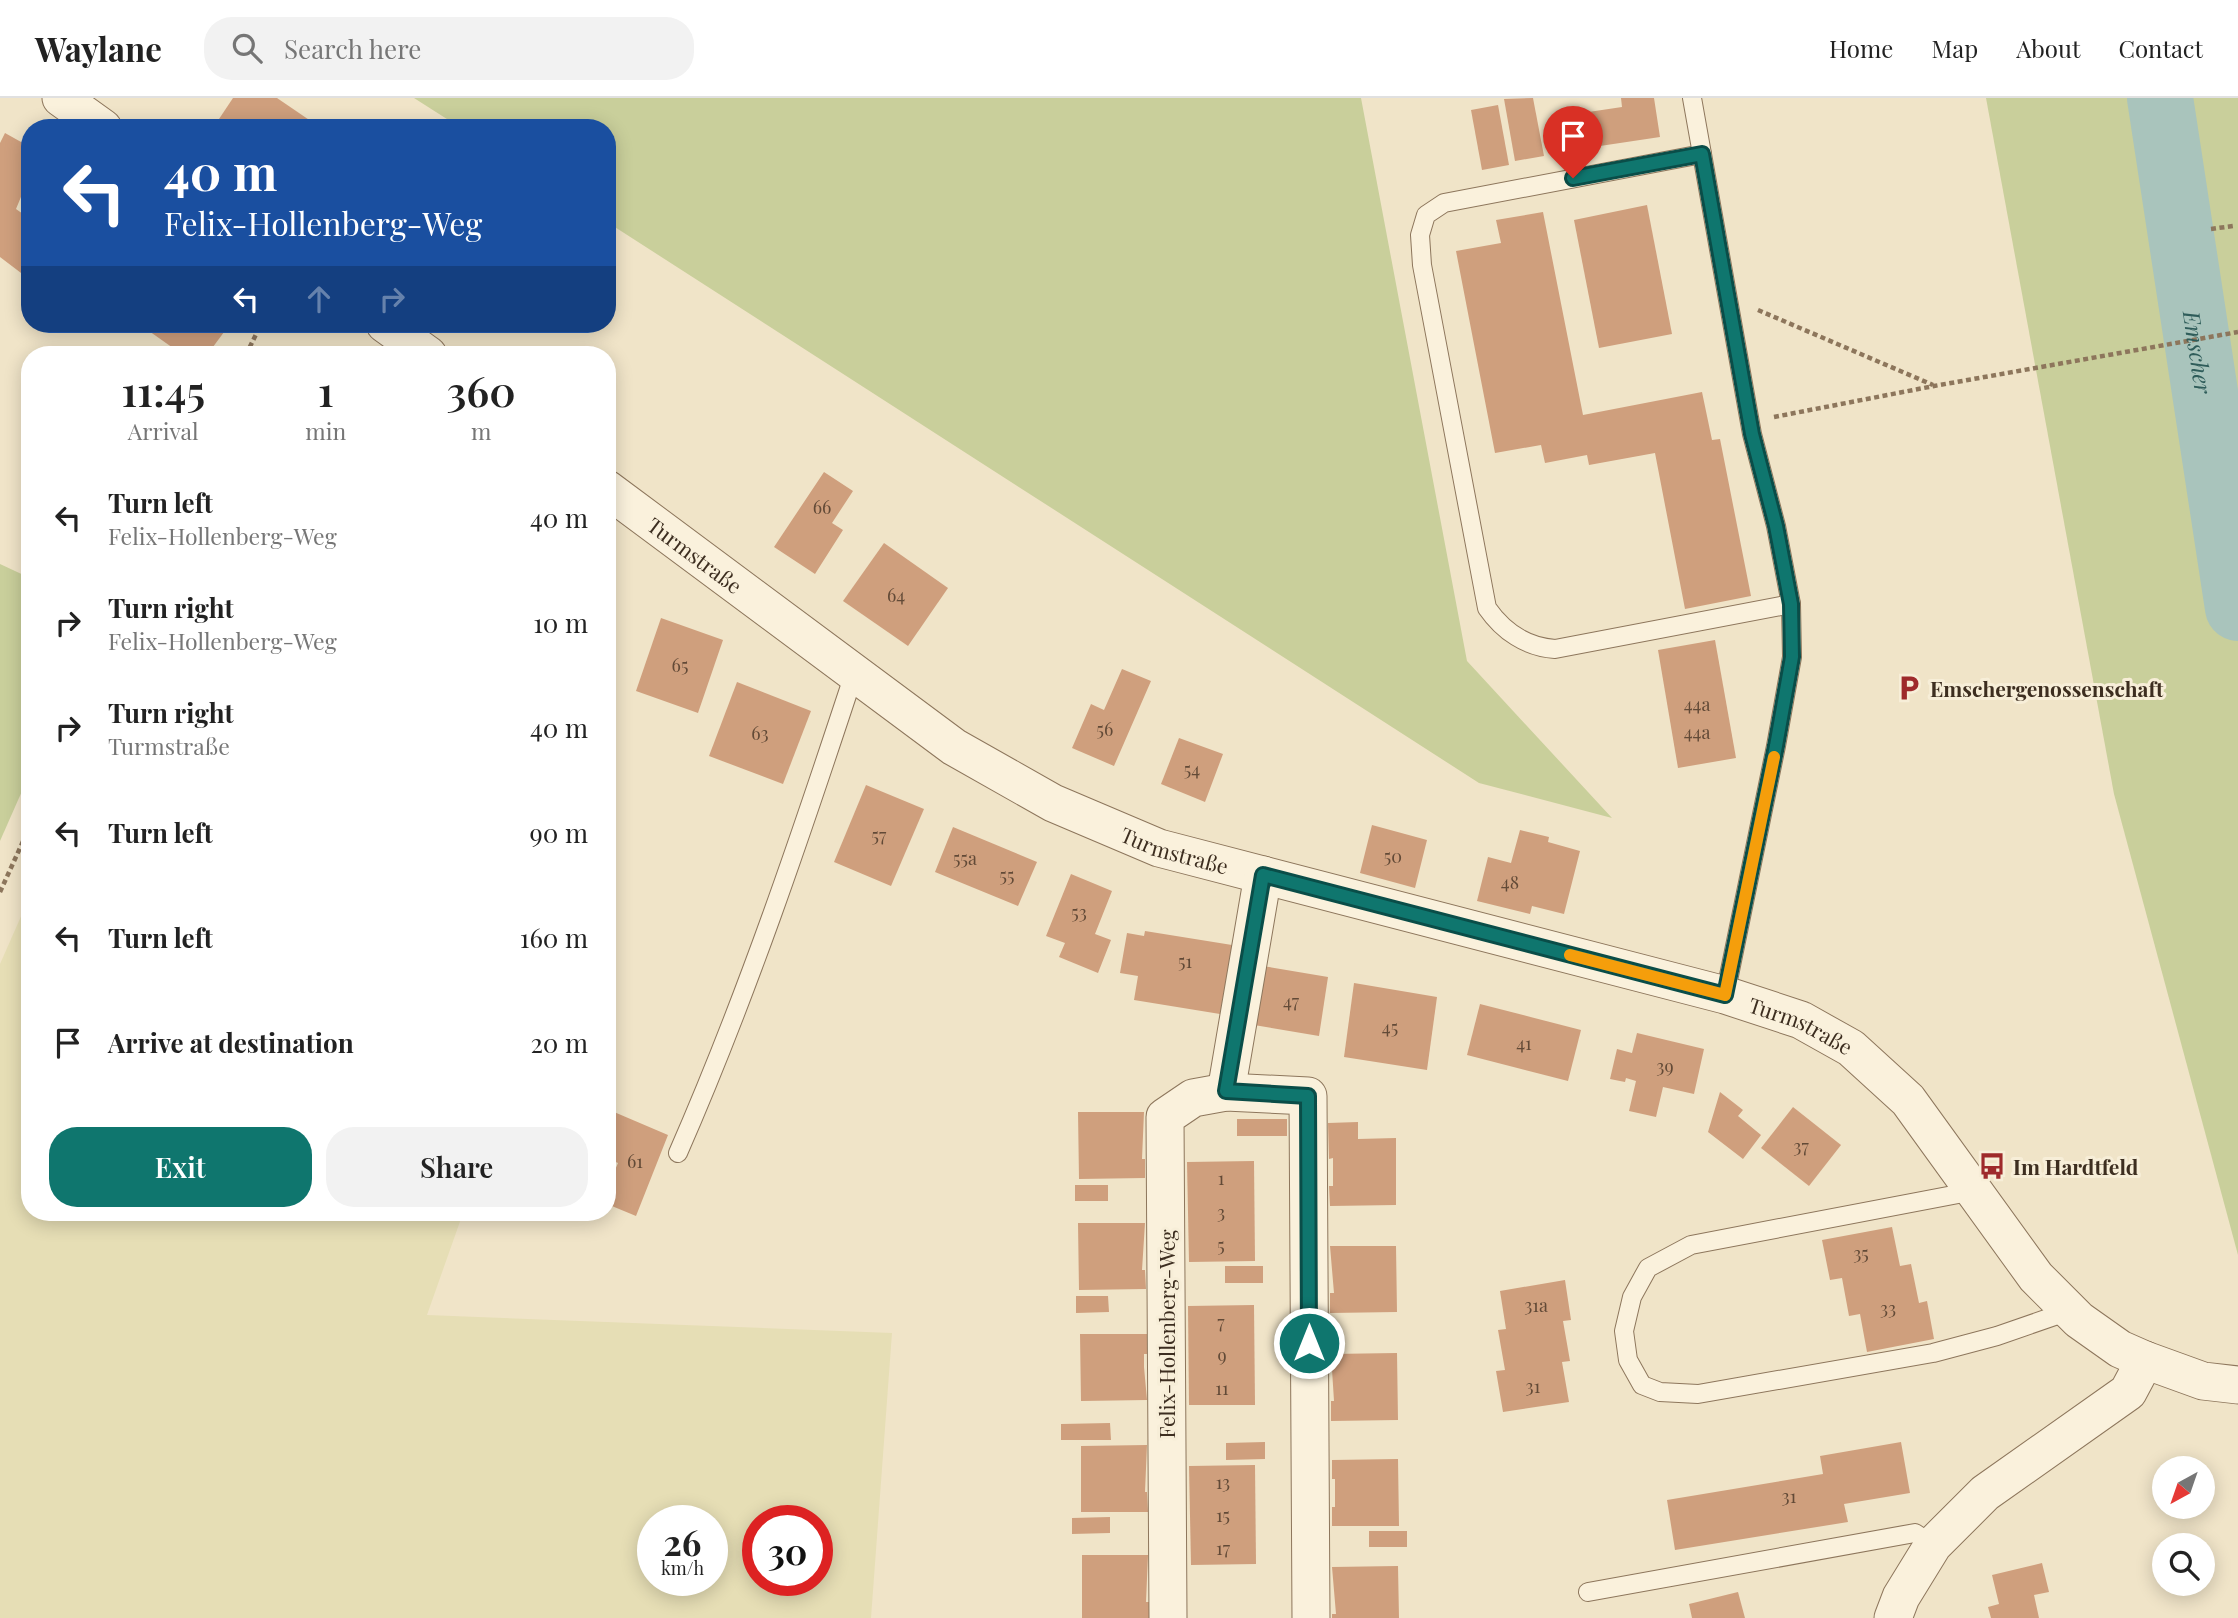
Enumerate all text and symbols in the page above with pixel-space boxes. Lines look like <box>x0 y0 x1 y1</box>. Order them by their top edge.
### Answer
search box <box>204 17 694 80</box>
text: Waylane <box>35 26 162 70</box>
icon: search <box>228 29 266 67</box>
text: Search here <box>284 31 421 66</box>
text: Home <box>1829 32 1893 64</box>
text: Map <box>1931 32 1978 64</box>
text: About <box>2016 32 2080 64</box>
text: Contact <box>2118 32 2203 64</box>
pin <box>1543 106 1603 178</box>
icon: arrive <box>1554 117 1592 155</box>
text: 40 m <box>164 138 277 203</box>
icon: left <box>49 147 140 238</box>
text: Felix-Hollenberg-Weg <box>164 201 482 244</box>
icon: left <box>227 280 265 318</box>
icon: ahead <box>300 280 338 318</box>
icon: right <box>373 280 411 318</box>
water label: Emscher <box>2177 308 2221 397</box>
text: 11:45 <box>121 362 205 418</box>
text: 1 <box>318 362 334 418</box>
text: 360 <box>446 362 516 418</box>
text: Arrival <box>128 415 199 446</box>
text: min <box>305 415 346 446</box>
text: m <box>471 415 491 446</box>
text: Turn left <box>108 485 213 520</box>
house number: 66 <box>813 495 831 519</box>
icon: left <box>49 499 87 537</box>
text: 40 m <box>530 500 588 535</box>
street label: Turmstraße <box>642 510 748 599</box>
text: Felix-Hollenberg-Weg <box>108 520 337 551</box>
house number: 64 <box>887 583 905 607</box>
text: Turn right <box>108 590 234 625</box>
icon: right <box>49 604 87 642</box>
text: 10 m <box>533 605 588 640</box>
text: Felix-Hollenberg-Weg <box>108 625 337 656</box>
house number: 65 <box>672 653 688 677</box>
parking icon: Emschergenossenschaft <box>1894 673 1924 703</box>
place label: Emschergenossenschaft <box>1930 674 2164 702</box>
house number: 44a <box>1684 692 1710 716</box>
text: Turn right <box>108 695 234 730</box>
icon: right <box>49 709 87 747</box>
text: 40 m <box>530 710 588 745</box>
house number: 56 <box>1097 717 1113 741</box>
house number: 44a <box>1684 720 1710 744</box>
house number: 63 <box>751 721 769 745</box>
text: Turmstraße <box>108 730 230 761</box>
house number: 54 <box>1184 757 1200 781</box>
icon: left <box>49 814 87 852</box>
text: Turn left <box>108 815 213 850</box>
text: 90 m <box>530 815 588 850</box>
street label: Turmstraße <box>1117 819 1232 879</box>
house number: 57 <box>872 823 887 847</box>
house number: 50 <box>1384 844 1402 868</box>
house number: 55a <box>953 846 977 870</box>
house number: 55 <box>1000 863 1014 887</box>
house number: 48 <box>1501 870 1519 894</box>
house number: 53 <box>1071 900 1087 924</box>
icon: left <box>49 919 87 957</box>
text: Turn left <box>108 920 213 955</box>
text: 160 m <box>520 920 588 955</box>
house number: 51 <box>1178 949 1192 973</box>
house number: 47 <box>1283 989 1300 1013</box>
street label: Turmstraße <box>1746 990 1858 1060</box>
house number: 45 <box>1382 1015 1398 1039</box>
icon: arrive <box>49 1024 87 1062</box>
text: Arrive at destination <box>108 1025 354 1060</box>
text: 20 m <box>530 1025 588 1060</box>
house number: 41 <box>1516 1031 1532 1055</box>
house number: 39 <box>1656 1054 1674 1078</box>
button: Exit <box>49 1127 312 1207</box>
button: Share <box>326 1127 588 1207</box>
house number: 37 <box>1793 1134 1809 1158</box>
house number: 61 <box>627 1149 643 1173</box>
bus stop icon: Im Hardtfeld <box>1977 1151 2007 1181</box>
place label: Im Hardtfeld <box>2013 1152 2139 1180</box>
house number: 1 <box>1218 1166 1225 1190</box>
house number: 3 <box>1217 1200 1225 1224</box>
street label: Felix-Hollenberg-Weg <box>1152 1230 1180 1438</box>
house number: 5 <box>1217 1233 1225 1257</box>
house number: 35 <box>1853 1241 1869 1265</box>
house number: 31a <box>1524 1293 1548 1317</box>
house number: 33 <box>1880 1296 1896 1320</box>
position arrow <box>1272 1306 1346 1380</box>
house number: 7 <box>1217 1310 1225 1334</box>
house number: 9 <box>1217 1343 1227 1367</box>
house number: 31 <box>1526 1374 1541 1398</box>
house number: 11 <box>1215 1376 1229 1400</box>
north arrow <box>2152 1456 2216 1519</box>
map controls <box>2152 1456 2215 1596</box>
house number: 13 <box>1216 1470 1230 1494</box>
house number: 31 <box>1782 1484 1797 1508</box>
house number: 15 <box>1216 1503 1230 1527</box>
speed limit sign: 30 <box>742 1505 833 1596</box>
text: 26 <box>664 1518 701 1565</box>
button: search <box>2152 1533 2215 1596</box>
house number: 17 <box>1216 1536 1231 1560</box>
text: km/h <box>661 1556 704 1580</box>

